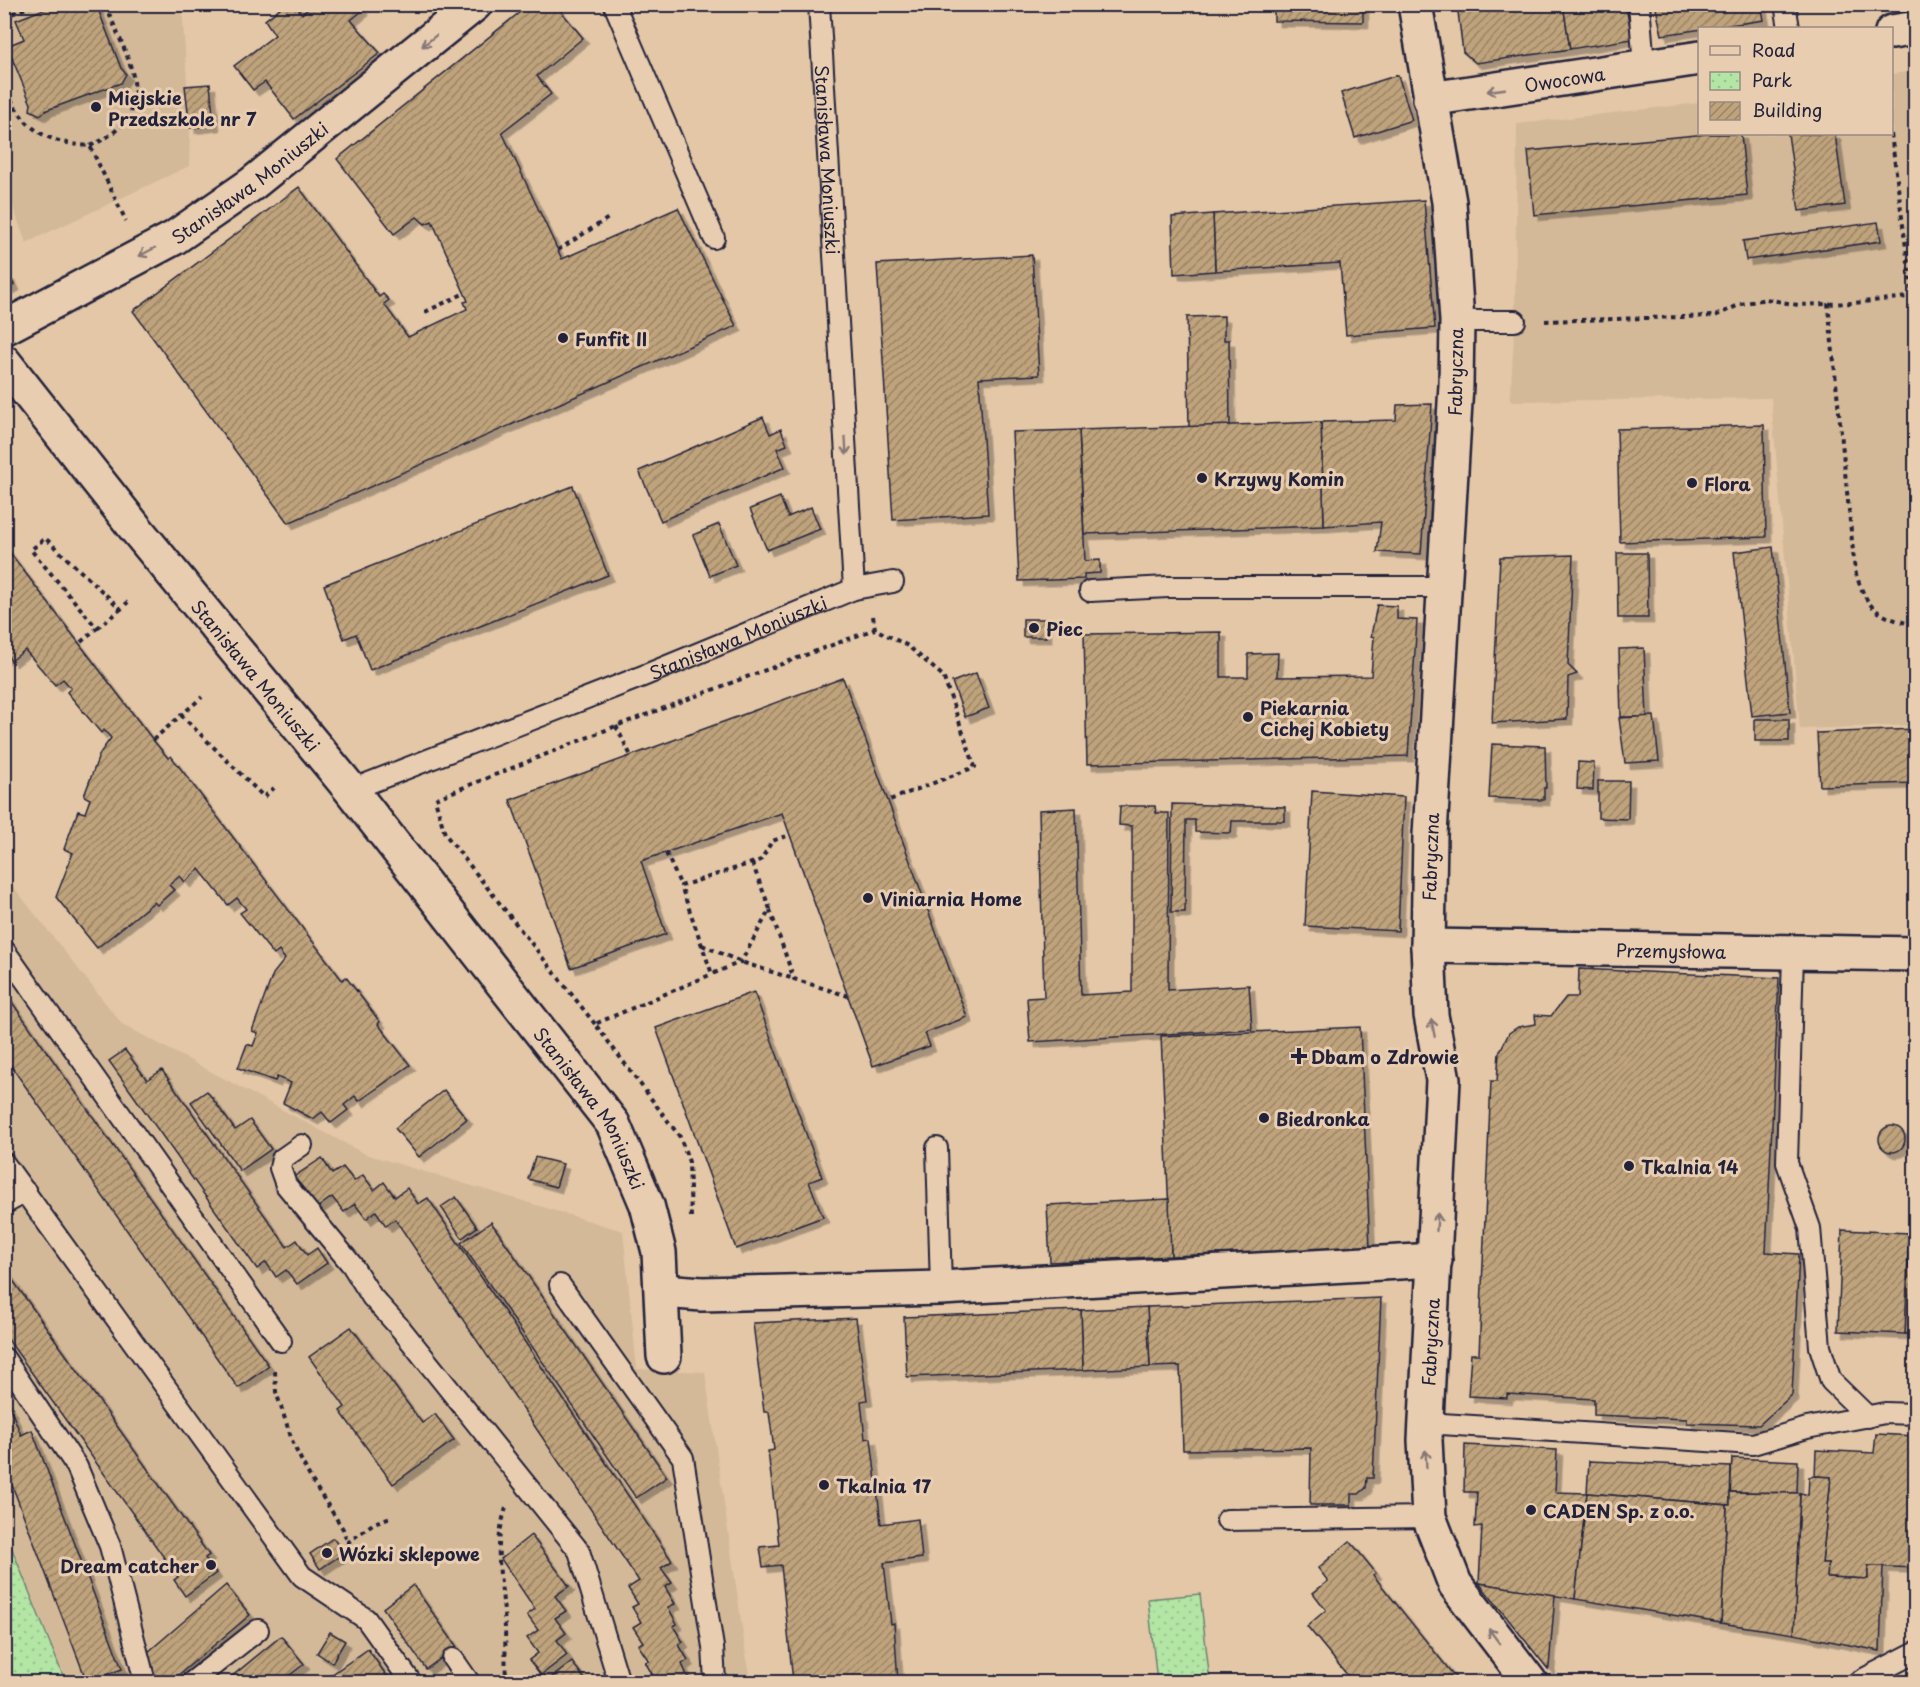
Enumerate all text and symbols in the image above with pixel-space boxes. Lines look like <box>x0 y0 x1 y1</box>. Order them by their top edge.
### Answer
legend <box>1698 27 1893 135</box>
one-way arrow <box>421 35 437 48</box>
text: Road <box>1752 36 1796 63</box>
street label: Owocowa <box>1522 59 1607 98</box>
street label: Stanisława Moniuszki <box>809 64 847 255</box>
text: Park <box>1752 66 1792 93</box>
place label: Miejskie Przedszkole nr 7 <box>108 84 257 132</box>
one-way arrow <box>1487 85 1507 96</box>
text: Building <box>1752 96 1822 123</box>
marker: Miejskie Przedszkole nr 7 <box>89 100 103 114</box>
street label: Stanisława Moniuszki <box>165 115 333 250</box>
one-way arrow <box>139 246 156 258</box>
place label: Funfit II <box>575 325 647 352</box>
street label: Fabryczna <box>1441 327 1469 416</box>
marker: Funfit II <box>556 331 570 345</box>
one-way arrow <box>840 436 851 456</box>
place label: Krzywy Komin <box>1214 465 1344 492</box>
place label: Flora <box>1704 470 1752 497</box>
marker: Krzywy Komin <box>1195 471 1209 485</box>
marker: Flora <box>1685 476 1699 490</box>
street label: Stanisława Moniuszki <box>645 588 831 686</box>
street label: Stanisława Moniuszki <box>185 593 327 757</box>
place label: Piec <box>1046 615 1083 642</box>
marker: Piec <box>1027 621 1041 635</box>
place label: Piekarnia Cichej Kobiety <box>1260 694 1389 742</box>
marker: Piekarnia Cichej Kobiety <box>1241 710 1255 724</box>
street label: Fabryczna <box>1415 812 1445 902</box>
place label: Viniarnia Home <box>880 885 1022 912</box>
marker: Viniarnia Home <box>861 891 875 905</box>
street label: Przemysłowa <box>1616 936 1727 964</box>
one-way arrow <box>1428 1019 1439 1039</box>
street label: Stanisława Moniuszki <box>528 1021 652 1193</box>
place label: Dbam o Zdrowie <box>1311 1043 1459 1070</box>
marker: Dbam o Zdrowie <box>1292 1049 1306 1063</box>
place label: Biedronka <box>1276 1105 1370 1132</box>
marker: Biedronka <box>1257 1111 1271 1125</box>
place label: Tkalnia 14 <box>1641 1153 1738 1180</box>
marker: Tkalnia 14 <box>1622 1159 1636 1173</box>
one-way arrow <box>1431 1213 1442 1233</box>
street label: Fabryczna <box>1414 1296 1446 1387</box>
one-way arrow <box>1421 1449 1432 1469</box>
place label: Tkalnia 17 <box>836 1472 931 1499</box>
marker: Tkalnia 17 <box>817 1478 831 1492</box>
place label: CADEN Sp. z o.o. <box>1543 1497 1695 1524</box>
marker: CADEN Sp. z o.o. <box>1524 1503 1538 1517</box>
place label: Wózki sklepowe <box>339 1540 480 1567</box>
marker: Wózki sklepowe <box>320 1546 334 1560</box>
place label: Dream catcher <box>60 1552 200 1579</box>
marker: Dream catcher <box>204 1558 218 1572</box>
one-way arrow <box>1488 1628 1501 1644</box>

